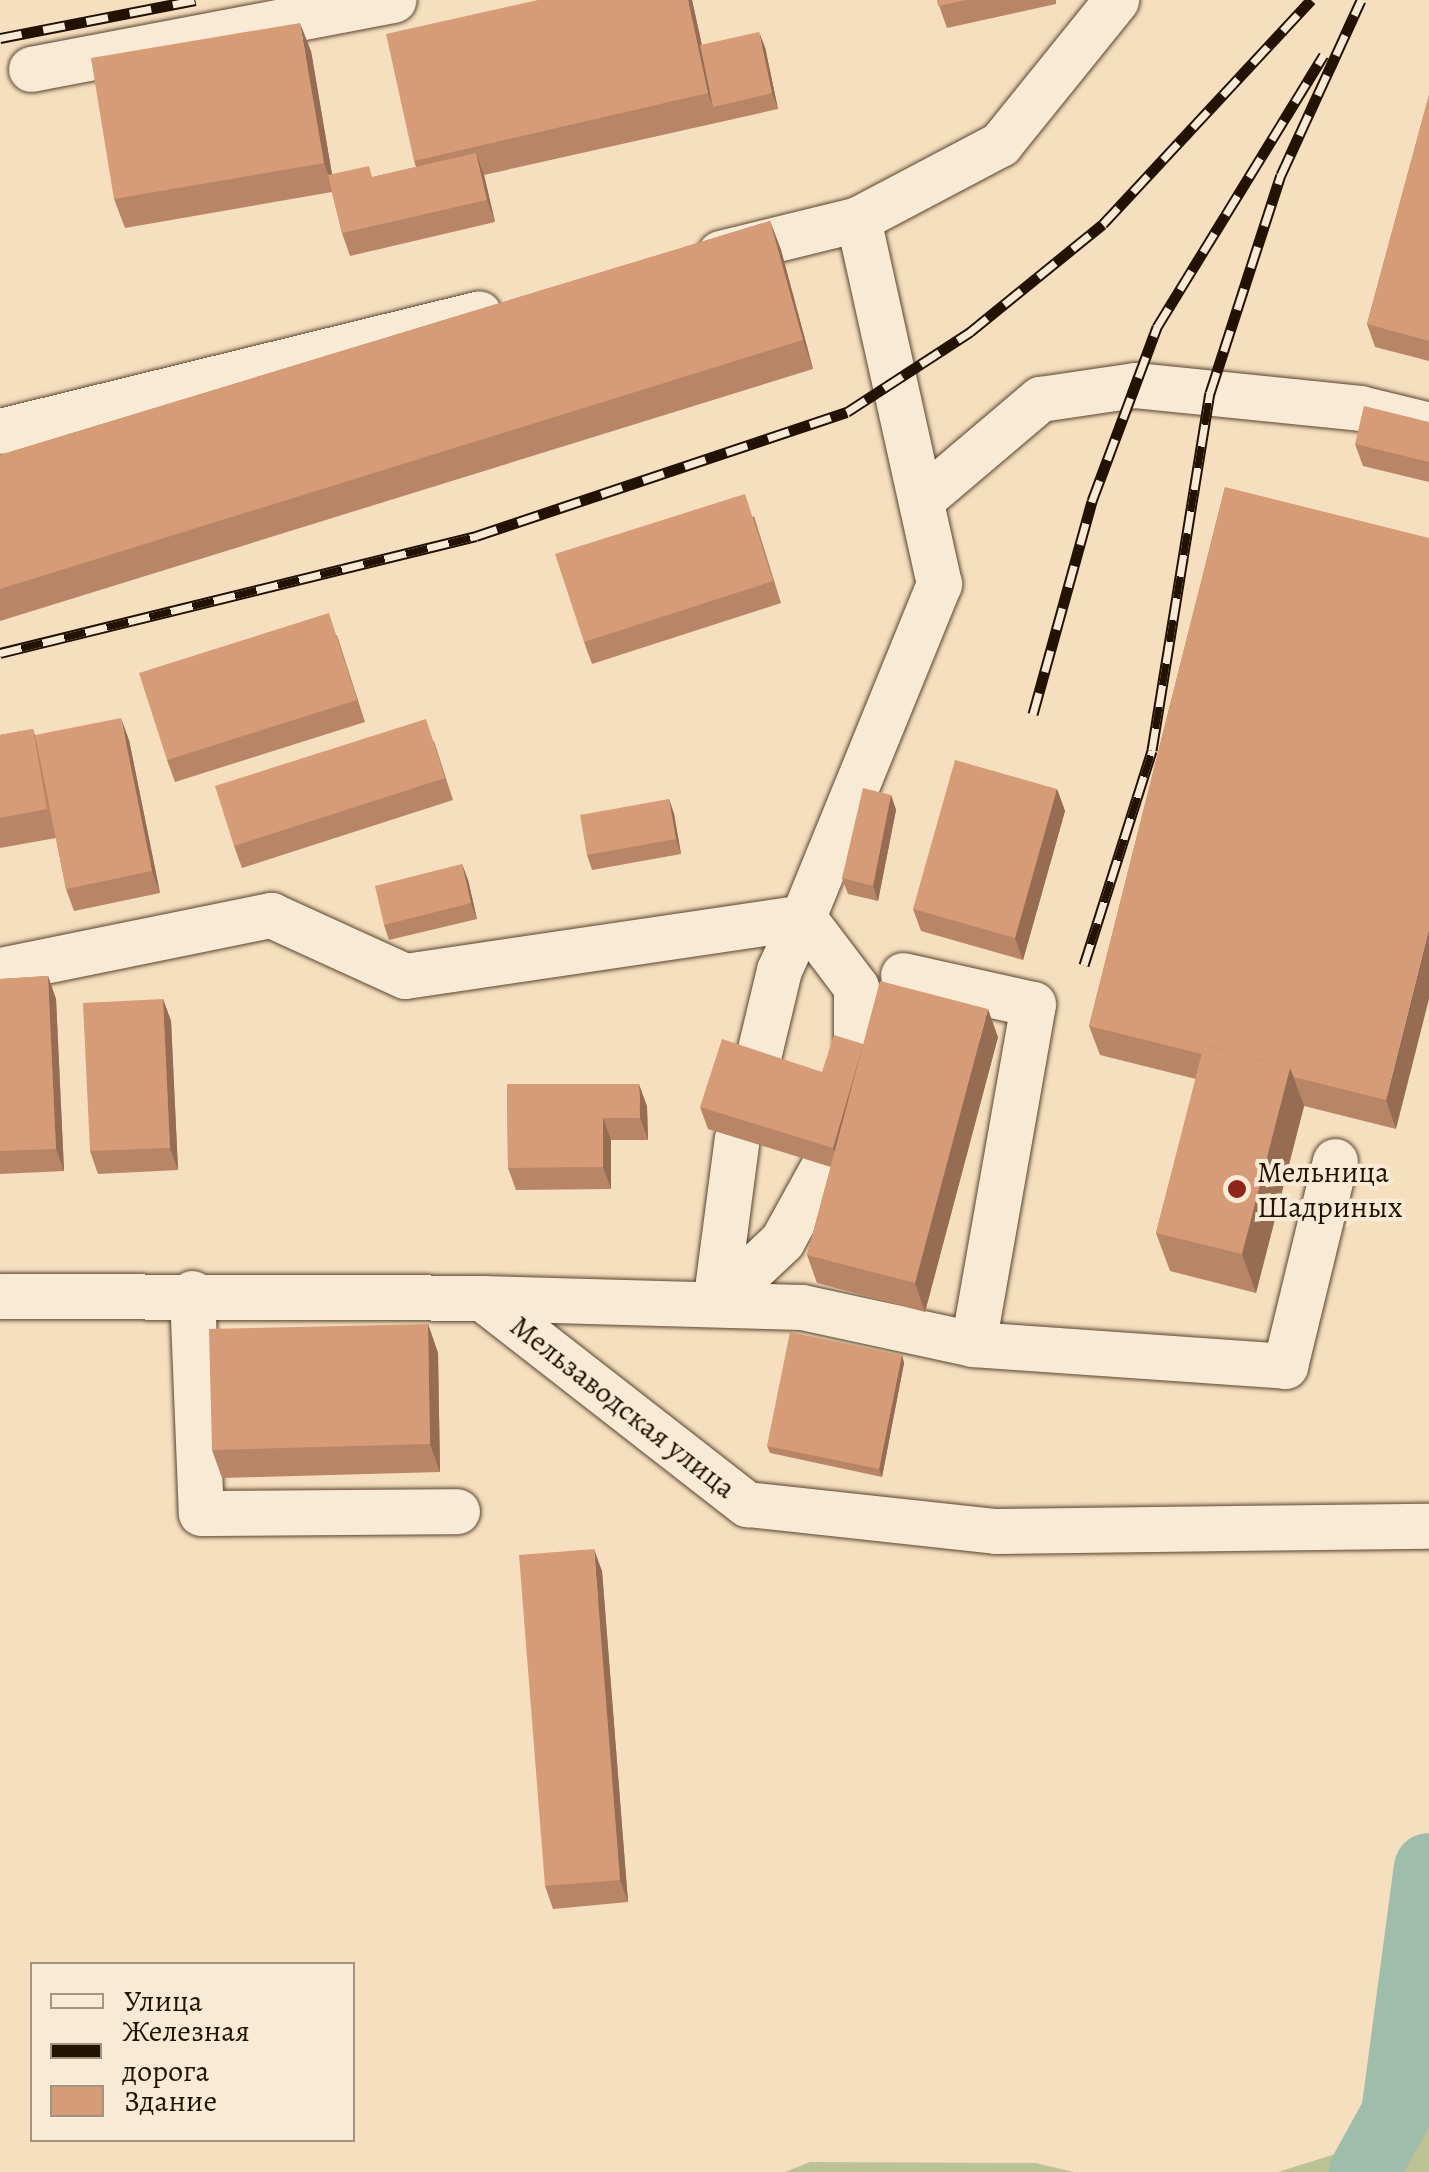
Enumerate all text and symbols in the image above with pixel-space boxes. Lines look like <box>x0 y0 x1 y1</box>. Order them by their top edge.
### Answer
place label: Мельница Шадриных <box>1257 1154 1402 1224</box>
marker: Мельница Шадриных <box>1226 1178 1248 1200</box>
street label: Мельзаводская улица <box>503 1308 743 1506</box>
legend <box>30 1962 355 2142</box>
text: Улица <box>124 1981 203 2021</box>
text: Железная дорога <box>122 2011 250 2091</box>
text: Здание <box>124 2081 217 2121</box>

